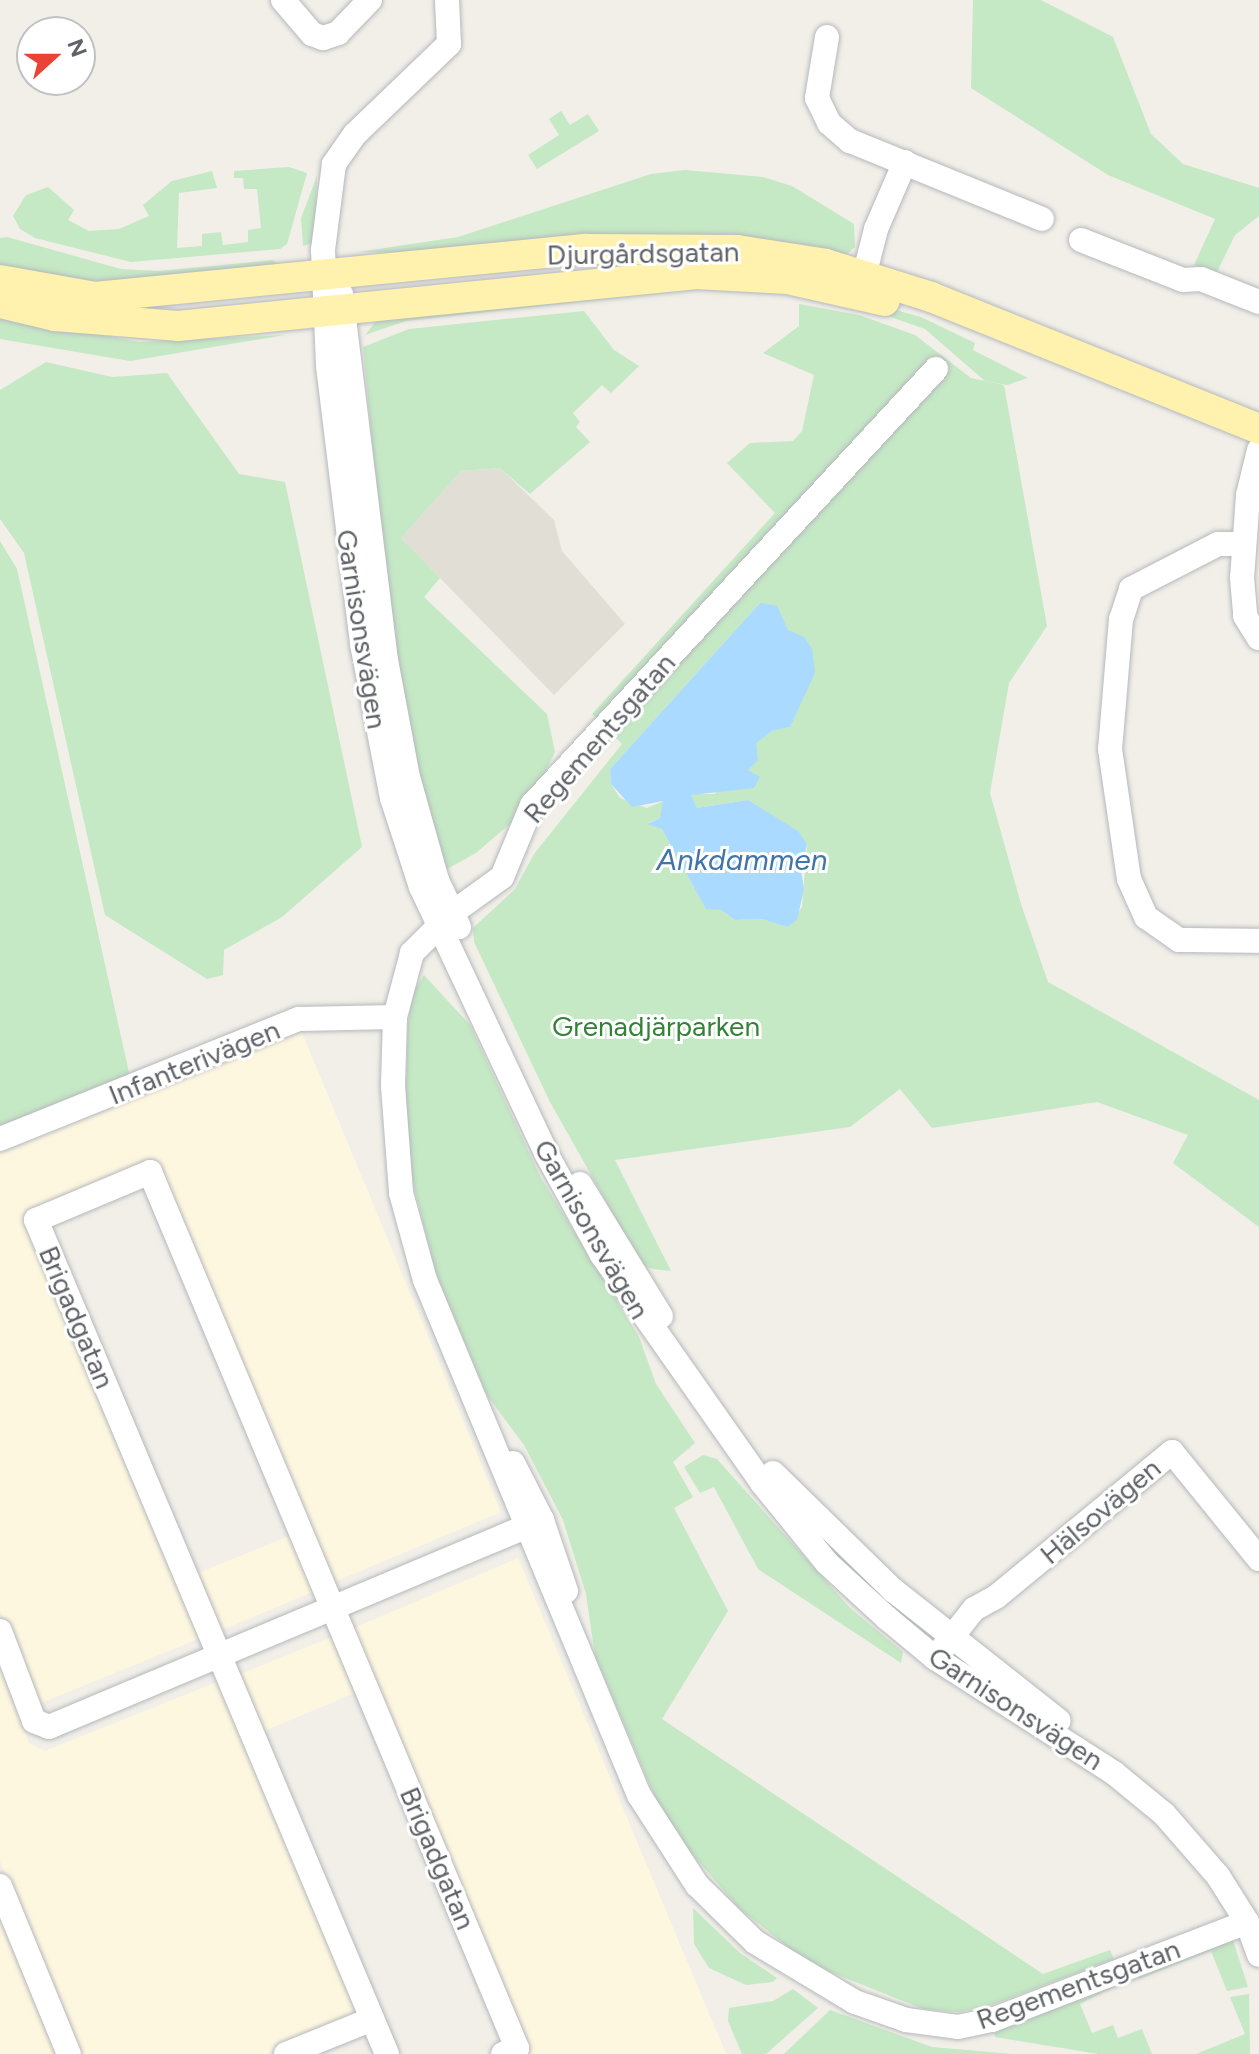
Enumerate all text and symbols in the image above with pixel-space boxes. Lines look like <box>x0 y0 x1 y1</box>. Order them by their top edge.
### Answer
north arrow <box>16 16 96 96</box>
text: N <box>61 35 93 61</box>
street label: Djurgårdsgatan <box>546 235 740 271</box>
street label: Garnisonsvägen <box>330 527 394 731</box>
street label: Regementsgatan <box>516 646 682 830</box>
water label: Ankdammen <box>657 842 827 878</box>
park label: Grenadjärparken <box>552 1009 760 1043</box>
street label: Infanterivägen <box>104 1012 284 1112</box>
street label: Garnisonsvägen <box>527 1133 657 1325</box>
street label: Brigadgatan <box>32 1241 122 1393</box>
street label: Hälsovägen <box>1033 1451 1167 1571</box>
street label: Garnisonsvägen <box>922 1639 1110 1777</box>
street label: Brigadgatan <box>393 1782 483 1934</box>
street label: Regementsgatan <box>972 1932 1184 2036</box>

